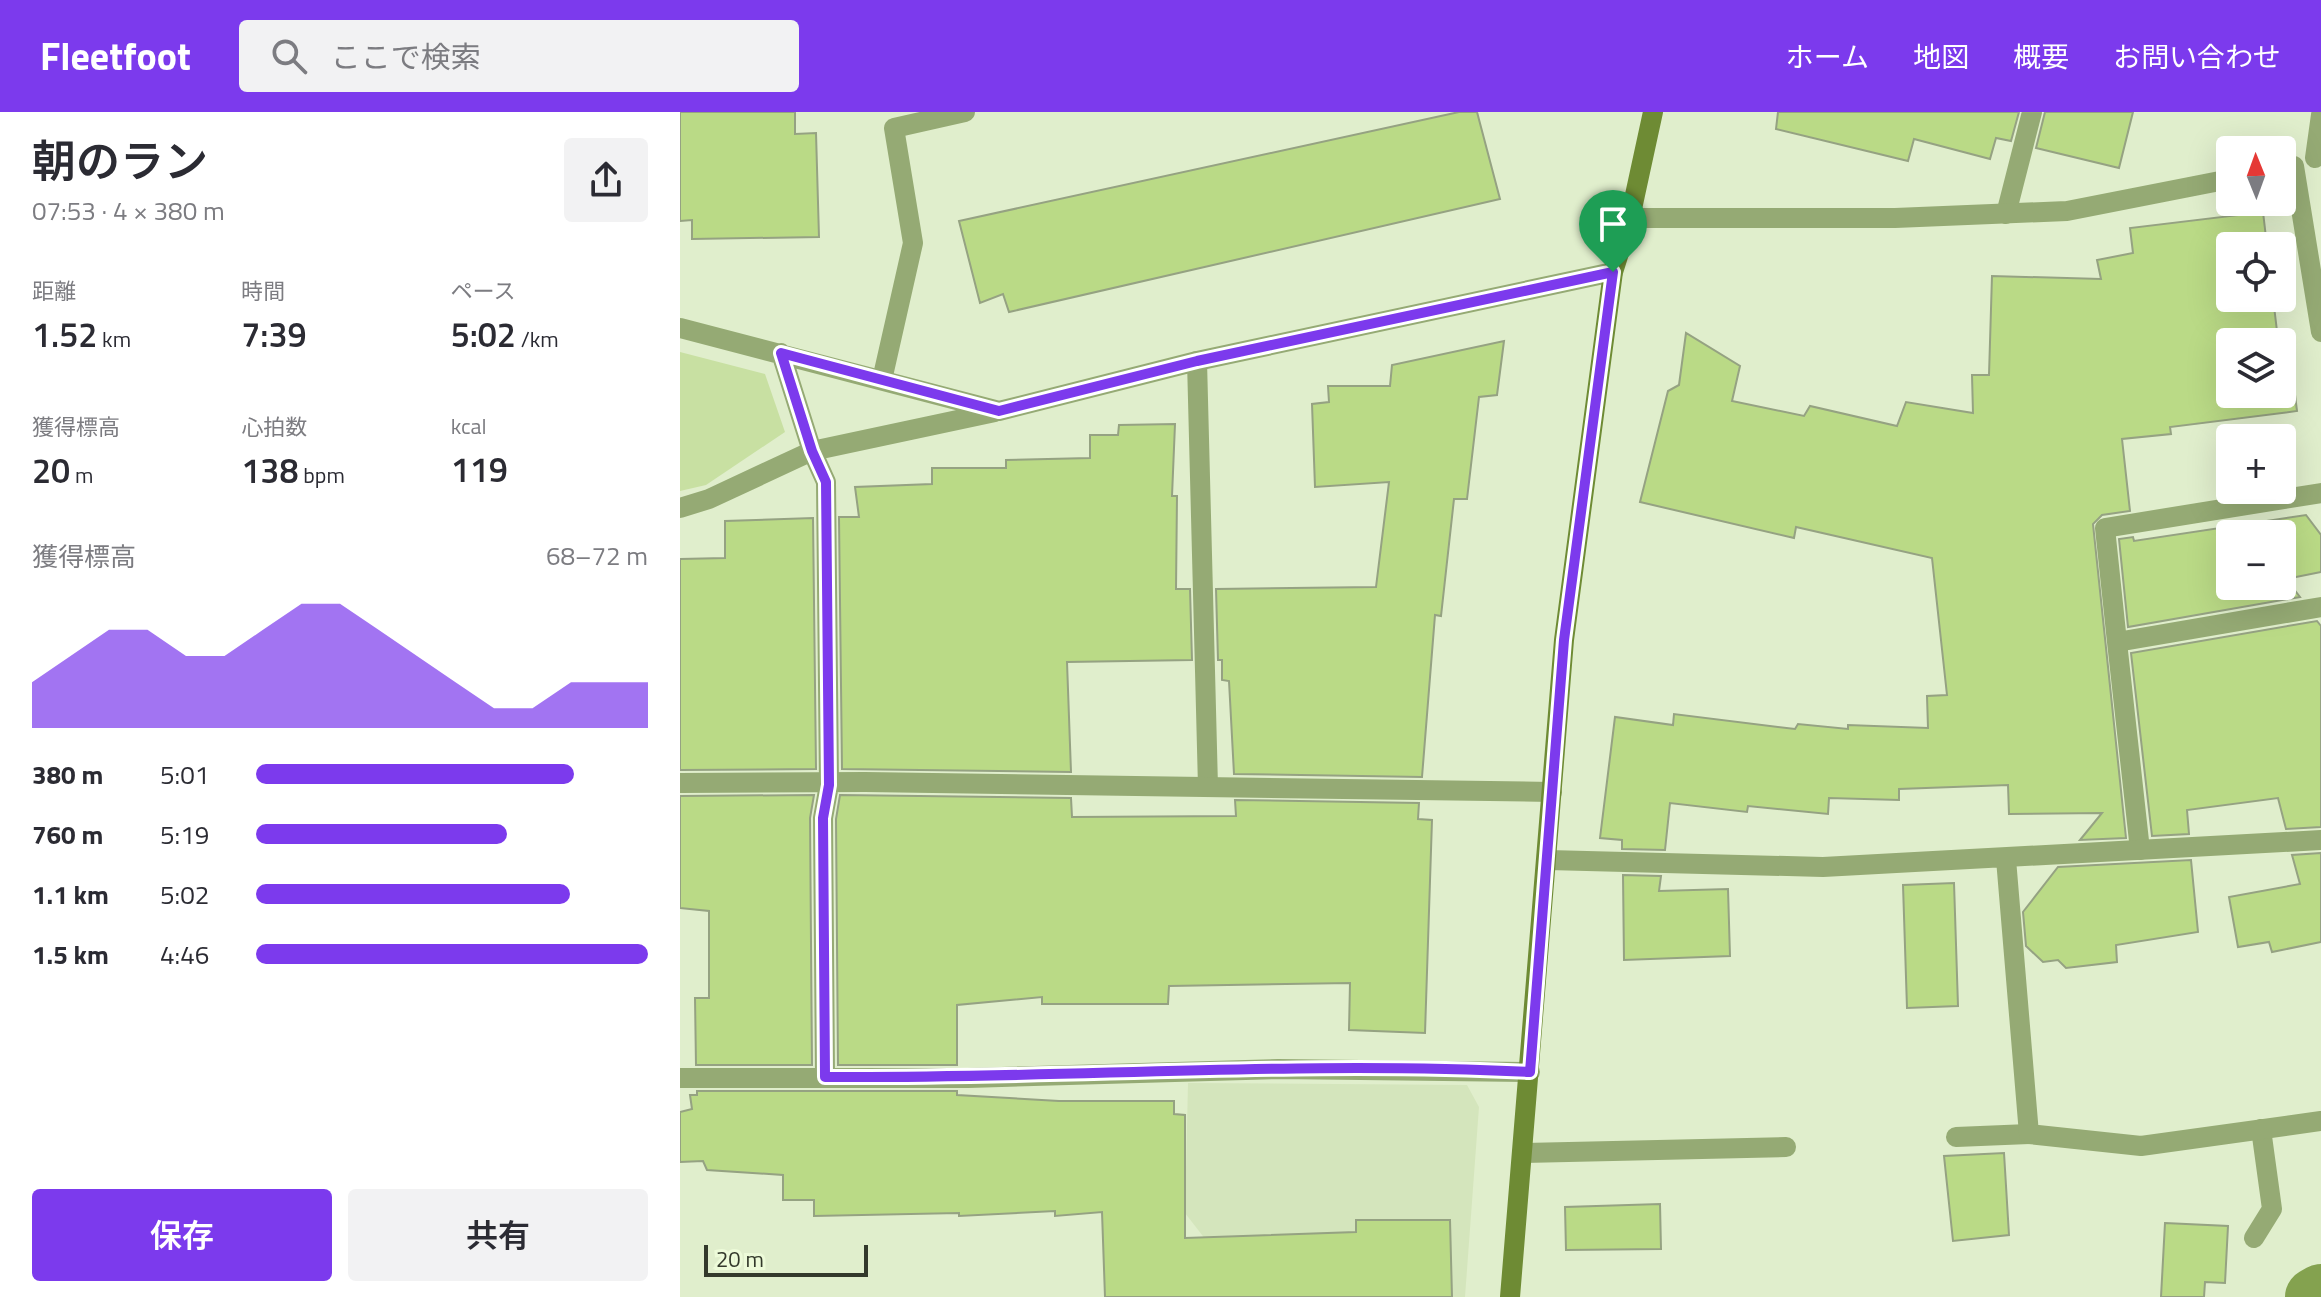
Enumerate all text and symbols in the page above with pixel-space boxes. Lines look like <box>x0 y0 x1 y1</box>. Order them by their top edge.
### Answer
search box <box>239 20 799 92</box>
text: Fleetfoot <box>40 27 191 85</box>
icon: search <box>267 34 311 78</box>
text: ここで検索 <box>331 34 481 80</box>
text: ホーム <box>1786 35 1869 78</box>
text: 地図 <box>1913 35 1969 78</box>
text: 概要 <box>2013 35 2069 78</box>
text: お問い合わせ <box>2113 35 2281 78</box>
text: 朝のラン <box>32 127 208 194</box>
north arrow <box>2216 136 2296 216</box>
map controls <box>2216 136 2296 600</box>
button: share <box>564 138 648 222</box>
pin <box>1579 190 1647 272</box>
text: 07:53 · 4 × 380 m <box>32 191 225 230</box>
icon: arrive <box>1591 202 1635 246</box>
button: locate <box>2216 232 2296 312</box>
text: 距離 <box>32 274 76 308</box>
text: 時間 <box>241 274 285 308</box>
text: ペース <box>451 274 516 308</box>
text: 1.52 <box>32 308 97 360</box>
text: 7:39 <box>241 308 307 360</box>
text: 5:02 <box>451 308 516 360</box>
text: km <box>97 322 131 356</box>
text: /km <box>516 322 559 356</box>
button: layers <box>2216 328 2296 408</box>
text: kcal <box>451 409 487 443</box>
text: 獲得標高 <box>32 410 120 444</box>
text: 心拍数 <box>241 410 307 444</box>
button: + <box>2216 424 2296 504</box>
text: 119 <box>451 443 508 495</box>
text: 20 <box>32 444 70 496</box>
text: 138 <box>241 444 298 496</box>
text: m <box>70 458 93 492</box>
text: bpm <box>298 458 345 492</box>
button: − <box>2216 520 2296 600</box>
text: 68–72 m <box>546 536 648 575</box>
text: 獲得標高 <box>32 537 136 576</box>
text: 380 m <box>32 755 103 794</box>
text: 5:01 <box>160 755 209 794</box>
text: 760 m <box>32 815 103 854</box>
text: 5:19 <box>160 815 209 854</box>
text: 1.1 km <box>32 875 109 914</box>
text: 5:02 <box>160 875 209 914</box>
text: 1.5 km <box>32 935 109 974</box>
text: 4:46 <box>160 935 209 974</box>
button: 保存 <box>32 1189 332 1281</box>
button: 共有 <box>348 1189 648 1281</box>
scale bar <box>704 1241 868 1277</box>
text: 20 m <box>716 1242 764 1276</box>

